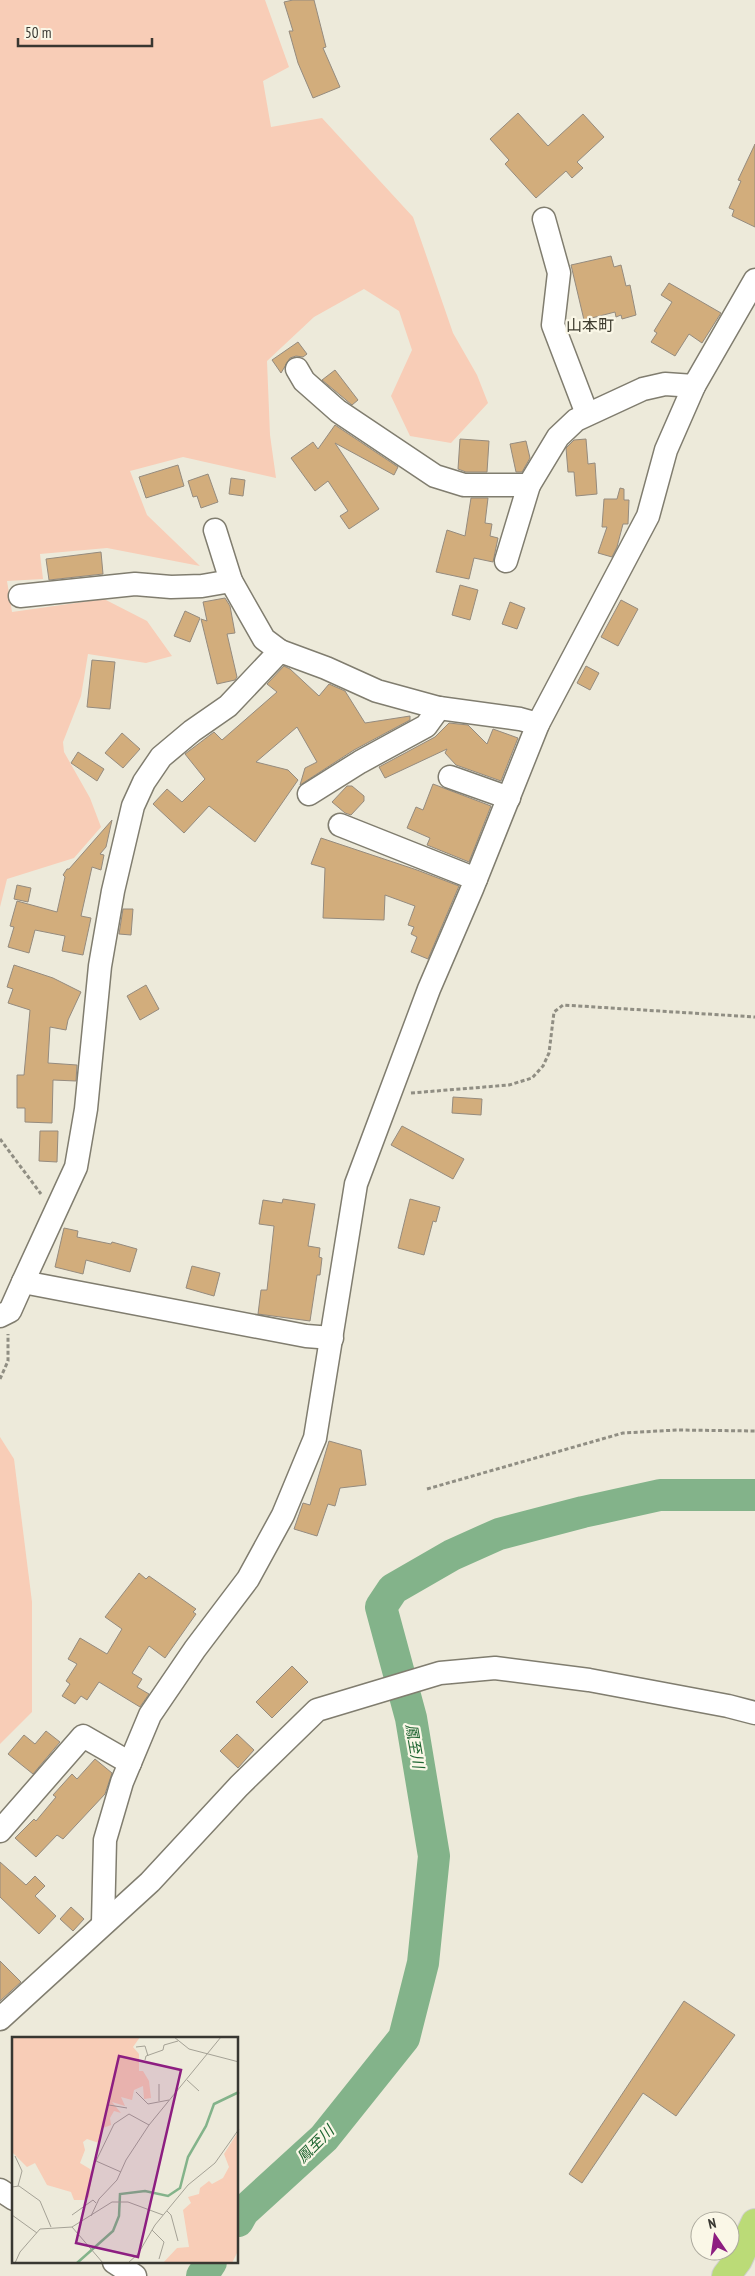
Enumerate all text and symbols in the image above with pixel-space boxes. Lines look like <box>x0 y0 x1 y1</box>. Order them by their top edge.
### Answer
scale bar <box>18 15 151 47</box>
text: 50 m <box>25 23 51 42</box>
district label: 山本町 <box>566 315 614 335</box>
water label: 鳳至川 <box>402 1722 429 1772</box>
inset map <box>12 2037 239 2264</box>
water label: 鳳至川 <box>292 2120 339 2167</box>
north arrow <box>690 2211 740 2261</box>
text: N <box>706 2214 718 2233</box>

